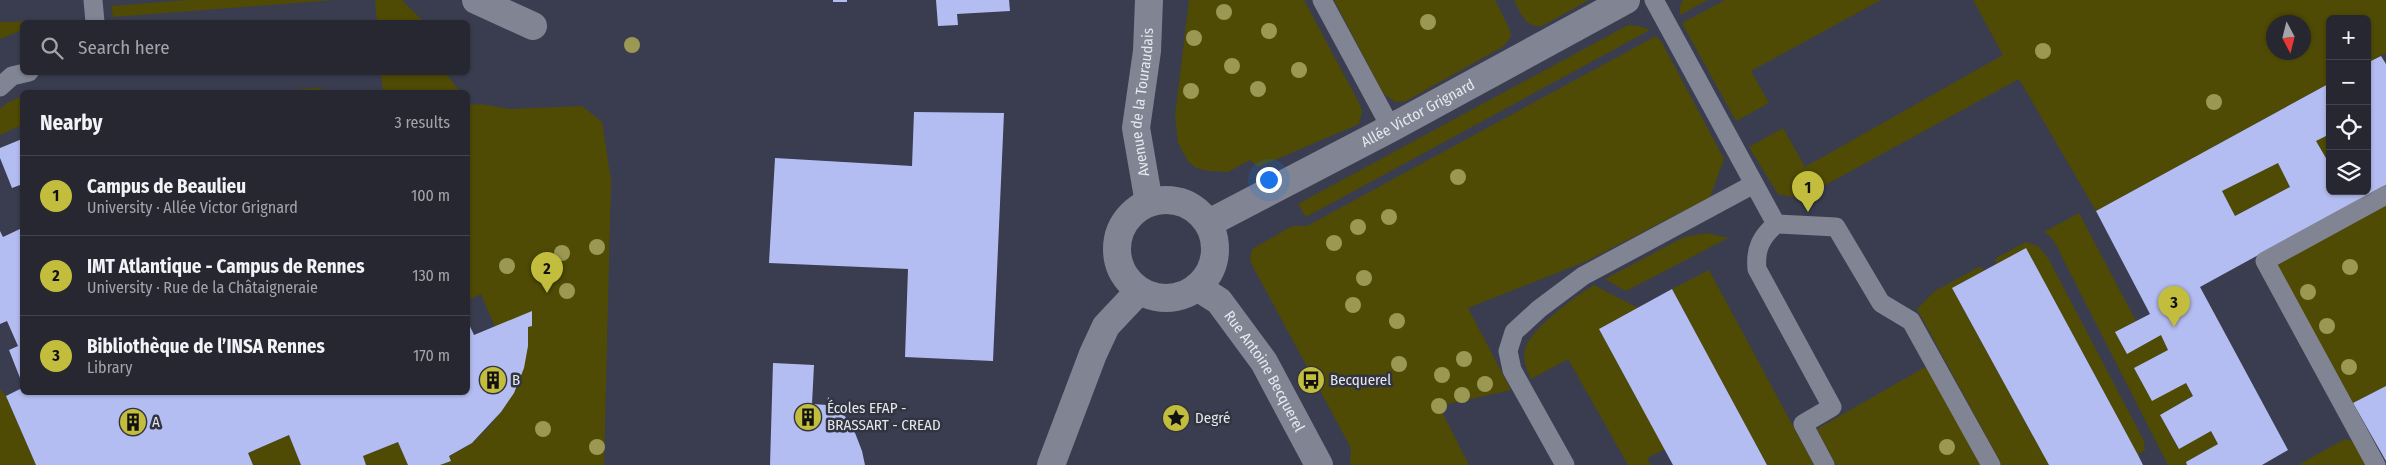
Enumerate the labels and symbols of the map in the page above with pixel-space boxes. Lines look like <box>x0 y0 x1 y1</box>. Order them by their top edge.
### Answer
north arrow <box>2266 15 2311 60</box>
street label: Avenue de la Touraudais <box>1127 28 1157 178</box>
street label: Allée Victor Grignard <box>1358 75 1478 151</box>
your location <box>1256 167 1282 193</box>
pin: 1 <box>1792 171 1824 212</box>
pin: 2 <box>531 252 563 293</box>
pin: 3 <box>2158 286 2190 327</box>
street label: Rue Antoine Becquerel <box>1220 307 1309 435</box>
building icon: B <box>478 365 508 395</box>
bus stop icon: Becquerel <box>1296 365 1326 395</box>
place label: B <box>512 371 520 389</box>
place label: Becquerel <box>1330 371 1391 389</box>
place label: Écoles EFAP - BRASSART - CREAD <box>827 399 941 434</box>
building icon: Écoles EFAP - BRASSART - CREAD <box>793 402 823 432</box>
place icon: Degré <box>1161 403 1191 433</box>
building icon: A <box>118 407 148 437</box>
place label: Degré <box>1195 409 1230 427</box>
place label: A <box>152 413 160 431</box>

